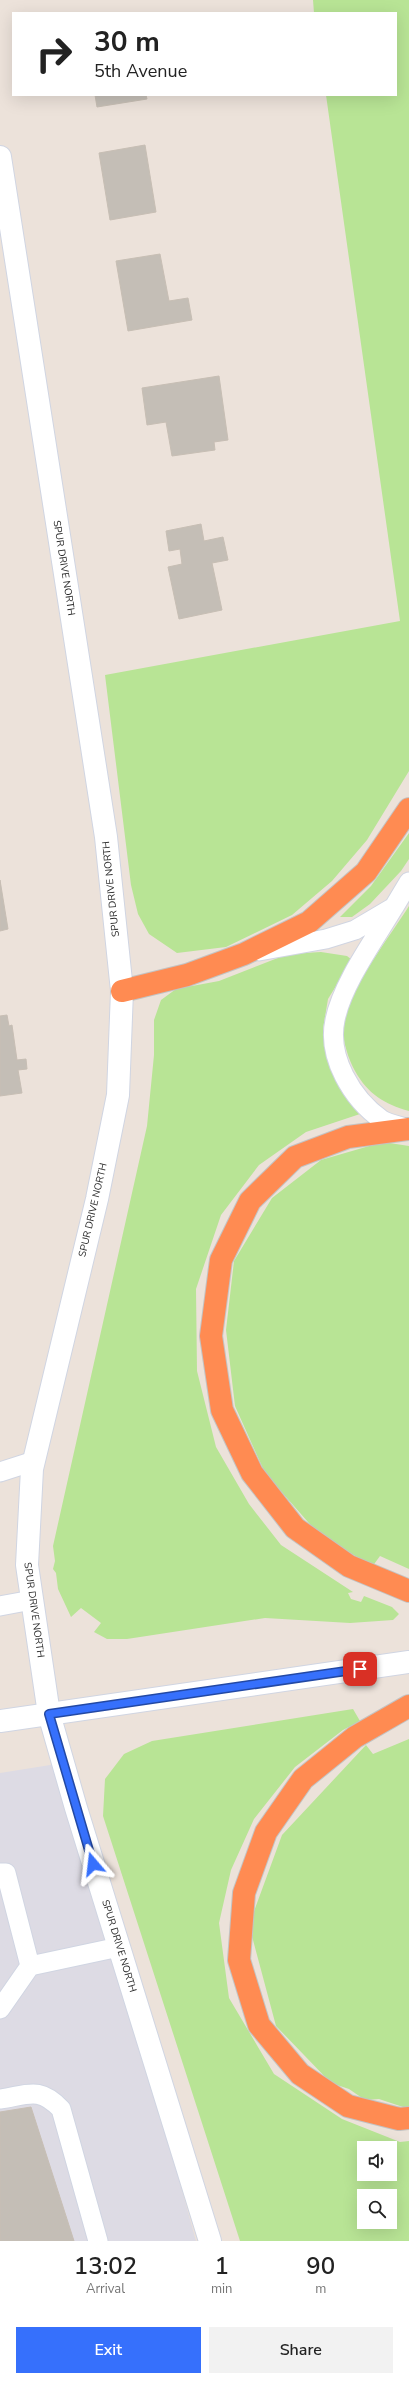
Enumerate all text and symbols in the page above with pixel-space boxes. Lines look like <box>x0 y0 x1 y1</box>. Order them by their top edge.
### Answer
text: 30 m <box>94 23 160 61</box>
icon: right <box>28 28 80 80</box>
text: 5th Avenue <box>94 59 187 83</box>
street label: SPUR DRIVE NORTH <box>50 519 78 617</box>
street label: SPUR DRIVE NORTH <box>99 840 123 938</box>
street label: SPUR DRIVE NORTH <box>75 1162 111 1258</box>
street label: SPUR DRIVE NORTH <box>20 1561 48 1659</box>
pin <box>343 1652 377 1686</box>
icon: arrive <box>349 1658 371 1680</box>
position arrow <box>72 1843 114 1885</box>
street label: SPUR DRIVE NORTH <box>98 1898 140 1994</box>
map controls <box>357 2141 397 2229</box>
button: sound <box>357 2141 397 2181</box>
button: search <box>357 2189 397 2229</box>
text: 13:02 <box>74 2250 137 2282</box>
text: 1 <box>215 2250 229 2282</box>
text: 90 <box>306 2250 335 2282</box>
text: Arrival <box>86 2280 125 2298</box>
text: min <box>211 2280 232 2298</box>
text: m <box>315 2280 326 2298</box>
button: Exit <box>16 2327 201 2373</box>
button: Share <box>209 2327 393 2373</box>

